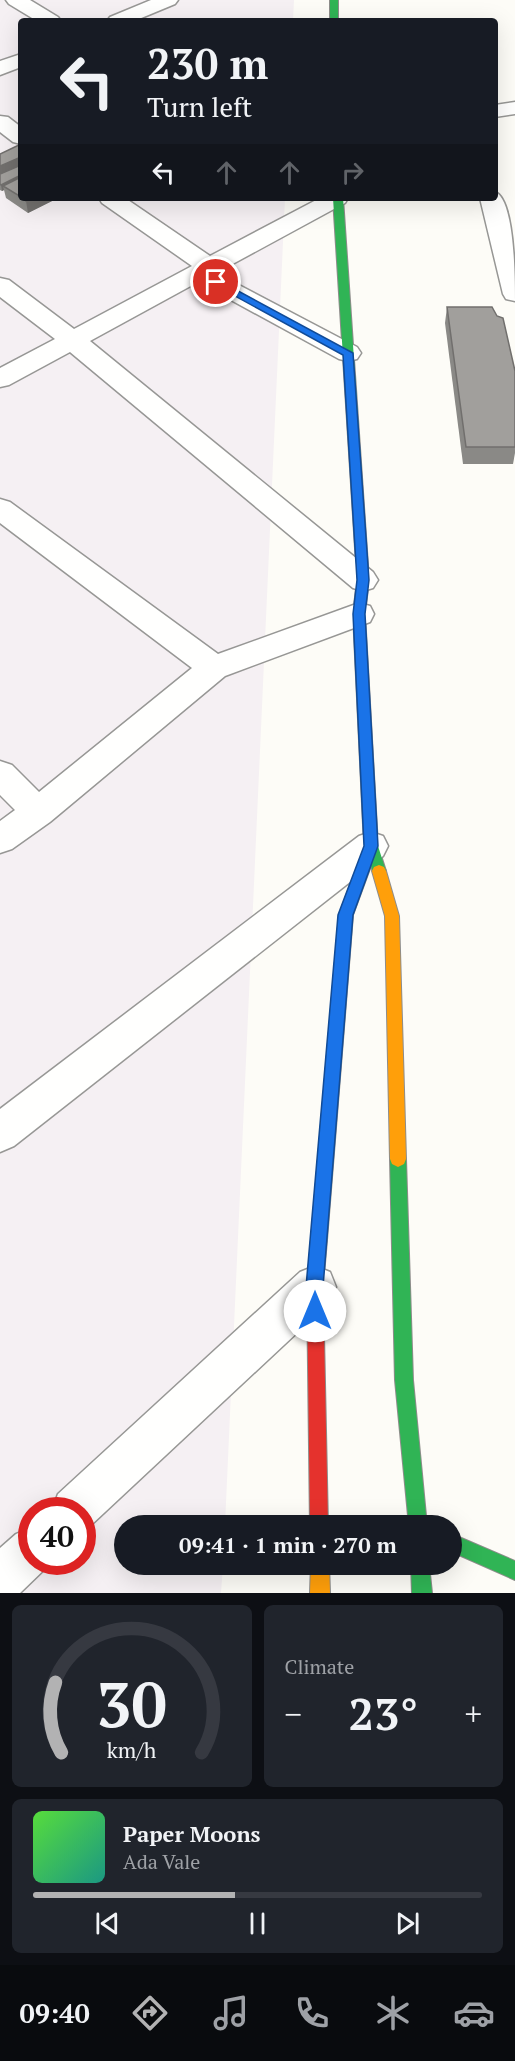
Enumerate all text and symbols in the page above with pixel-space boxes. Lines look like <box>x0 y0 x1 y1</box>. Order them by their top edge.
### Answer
text: 230 m <box>147 35 268 91</box>
icon: left <box>48 42 126 120</box>
text: Turn left <box>147 89 252 125</box>
icon: left <box>147 156 180 189</box>
icon: ahead <box>210 156 243 189</box>
icon: ahead <box>273 156 306 189</box>
icon: right <box>336 156 369 189</box>
pin <box>190 256 241 307</box>
icon: arrive <box>199 265 232 298</box>
position arrow <box>283 1279 347 1343</box>
speed limit sign: 40 <box>18 1497 96 1575</box>
text: 09:41 · 1 min · 270 m <box>179 1530 397 1559</box>
text: Climate <box>285 1653 354 1680</box>
text: 30 <box>96 1662 167 1745</box>
text: 23° <box>349 1683 418 1743</box>
text: − <box>285 1692 302 1735</box>
text: + <box>464 1692 482 1735</box>
text: km/h <box>107 1736 157 1764</box>
text: Paper Moons <box>123 1819 261 1848</box>
text: Ada Vale <box>123 1848 200 1875</box>
icon: previous <box>91 1907 124 1940</box>
icon: pause <box>241 1907 274 1940</box>
icon: next <box>391 1907 424 1940</box>
icon: directions <box>129 1992 171 2034</box>
icon: music <box>210 1992 252 2034</box>
icon: phone <box>291 1992 333 2034</box>
icon: climate <box>372 1992 414 2034</box>
icon: car <box>453 1992 495 2034</box>
text: 09:40 <box>20 1995 90 2031</box>

